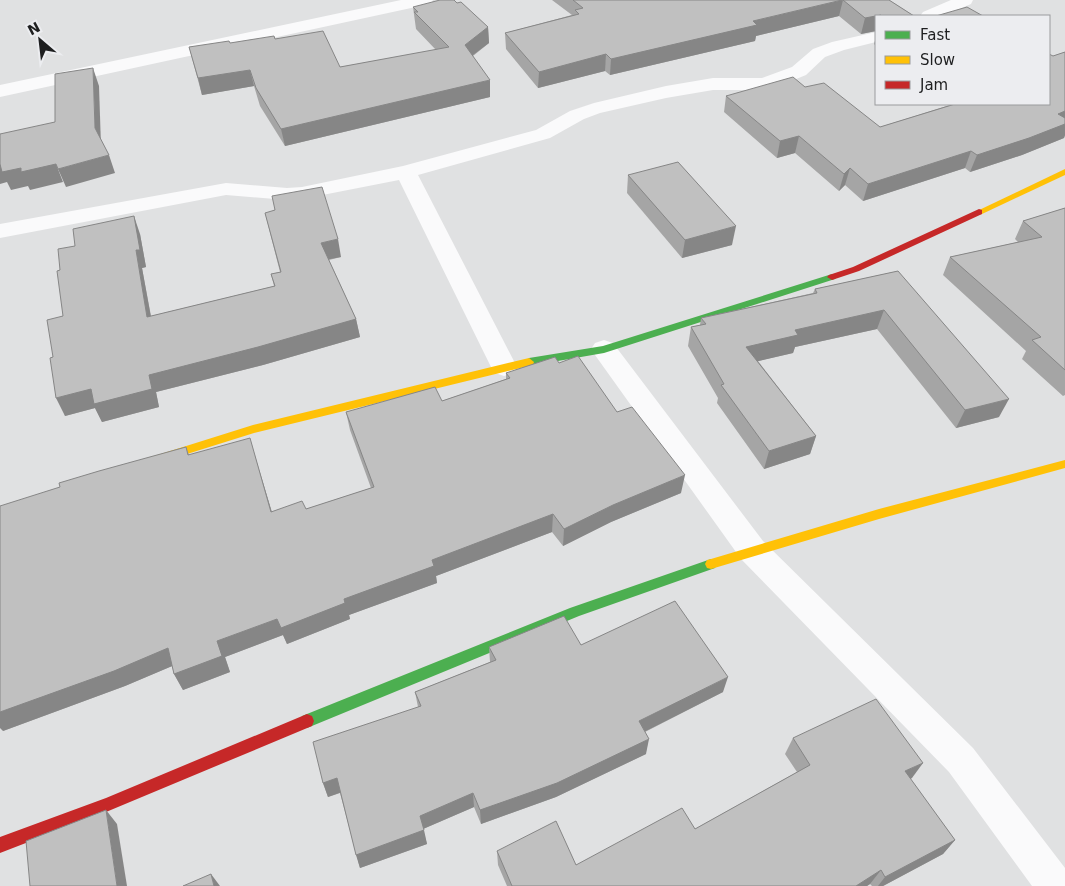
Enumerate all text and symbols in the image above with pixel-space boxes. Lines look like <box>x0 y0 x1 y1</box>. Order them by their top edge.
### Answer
north arrow <box>15 15 65 65</box>
legend <box>875 15 1050 105</box>
text: N <box>25 19 43 38</box>
text: Fast <box>920 26 950 44</box>
text: Slow <box>920 51 955 69</box>
text: Jam <box>919 76 948 94</box>

